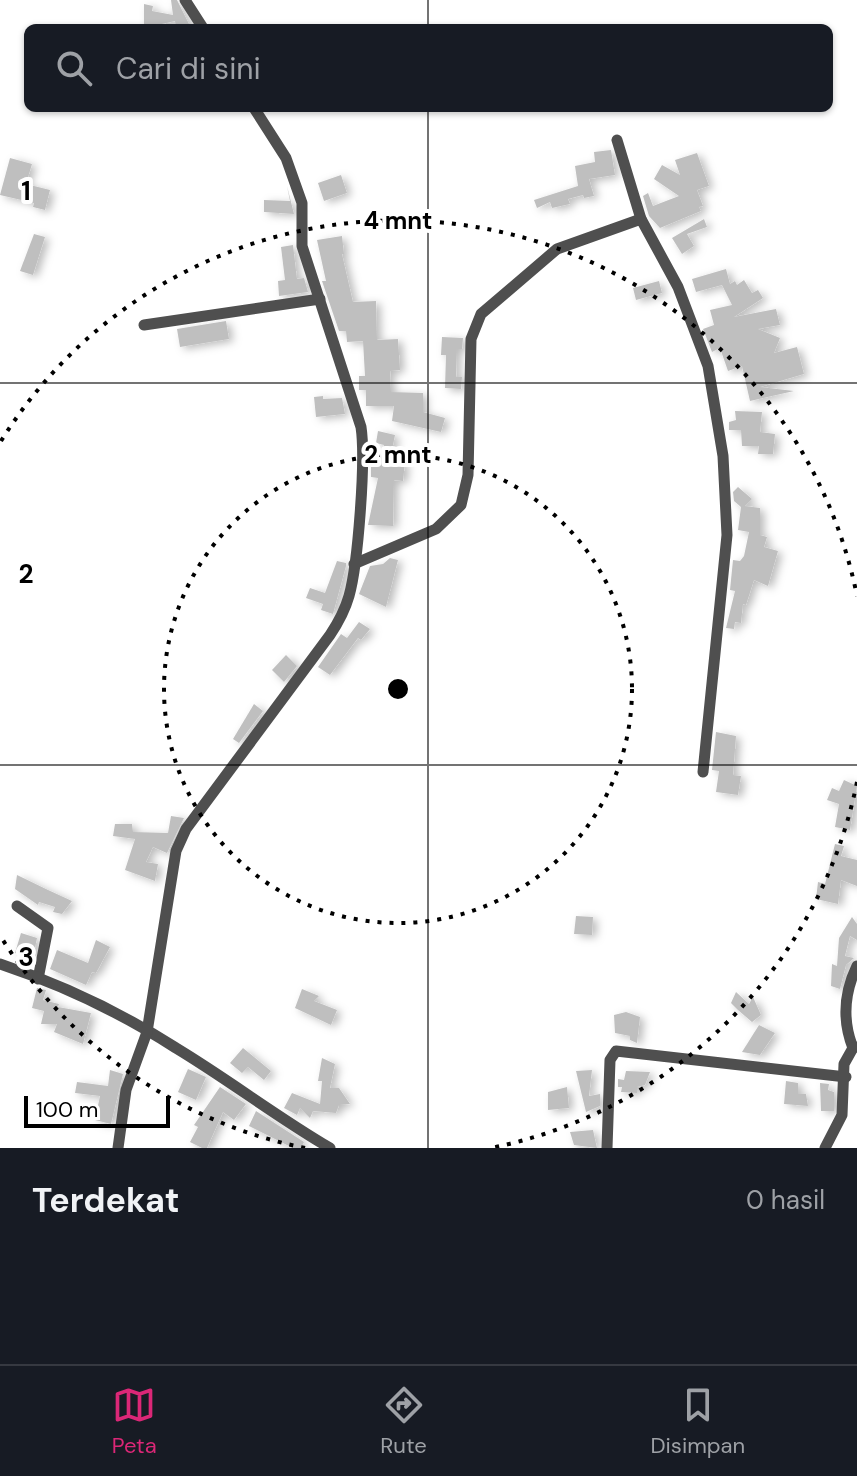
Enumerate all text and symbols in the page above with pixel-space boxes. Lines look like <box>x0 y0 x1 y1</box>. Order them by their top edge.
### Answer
search box <box>24 24 833 112</box>
icon: search <box>52 46 96 90</box>
text: Cari di sini <box>116 49 261 88</box>
text: 1 <box>21 174 31 208</box>
text: 4 mnt <box>363 205 433 236</box>
text: 2 mnt <box>364 439 432 470</box>
text: 2 <box>18 557 34 591</box>
centre of rings <box>384 675 412 703</box>
text: 3 <box>18 940 34 974</box>
scale bar <box>24 1092 170 1128</box>
text: 100 m <box>36 1095 98 1124</box>
text: Terdekat <box>32 1178 180 1223</box>
text: 0 hasil <box>746 1183 825 1217</box>
tab: Peta <box>112 1383 157 1460</box>
tab: Rute <box>380 1383 427 1460</box>
tab: Disimpan <box>650 1383 745 1460</box>

